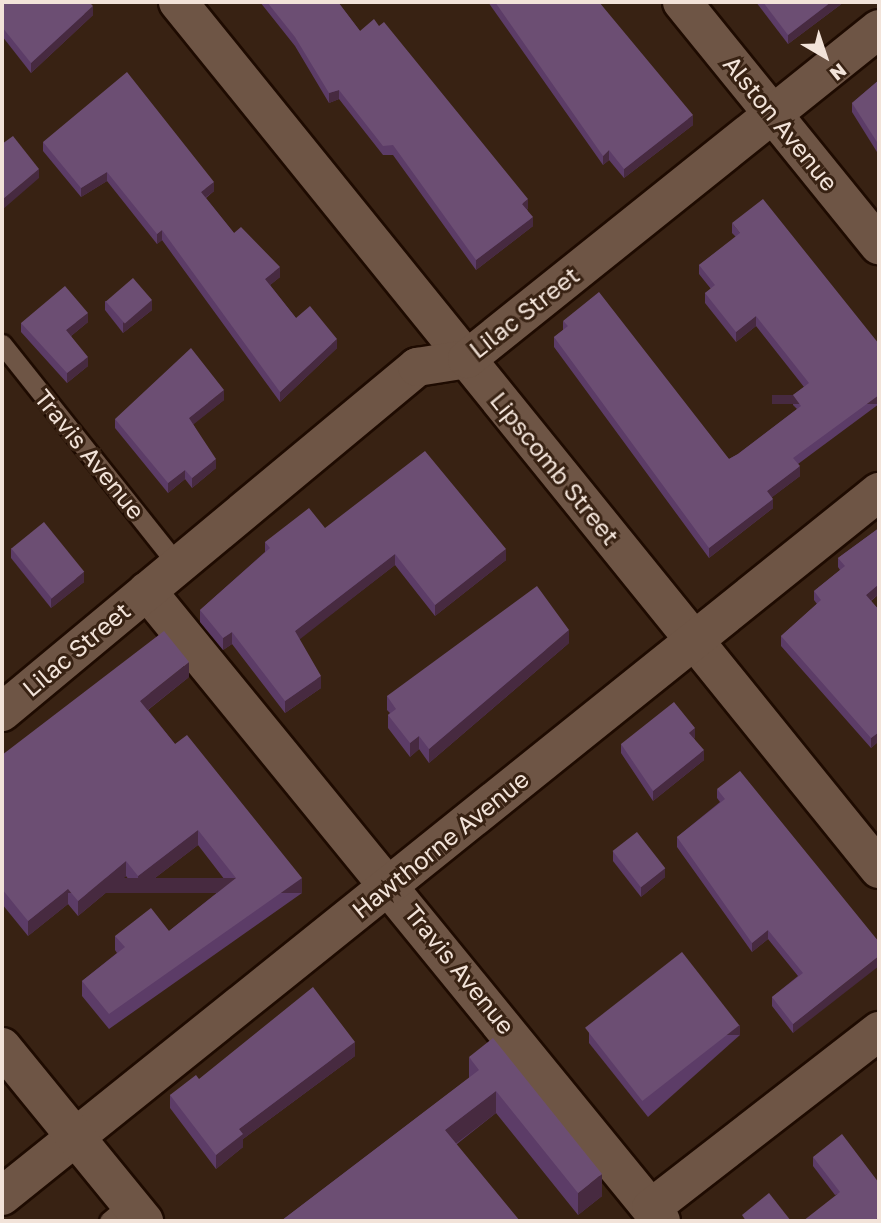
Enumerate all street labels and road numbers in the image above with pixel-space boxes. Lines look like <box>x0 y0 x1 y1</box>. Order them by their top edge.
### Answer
street label: Alston Avenue <box>718 50 844 196</box>
street label: Lilac Street <box>463 260 585 364</box>
street label: Travis Avenue <box>29 383 151 525</box>
street label: Lipscomb Street <box>485 386 625 550</box>
street label: Lilac Street <box>16 596 136 702</box>
street label: Hawthorne Avenue <box>346 764 534 924</box>
street label: Travis Avenue <box>399 898 521 1040</box>

